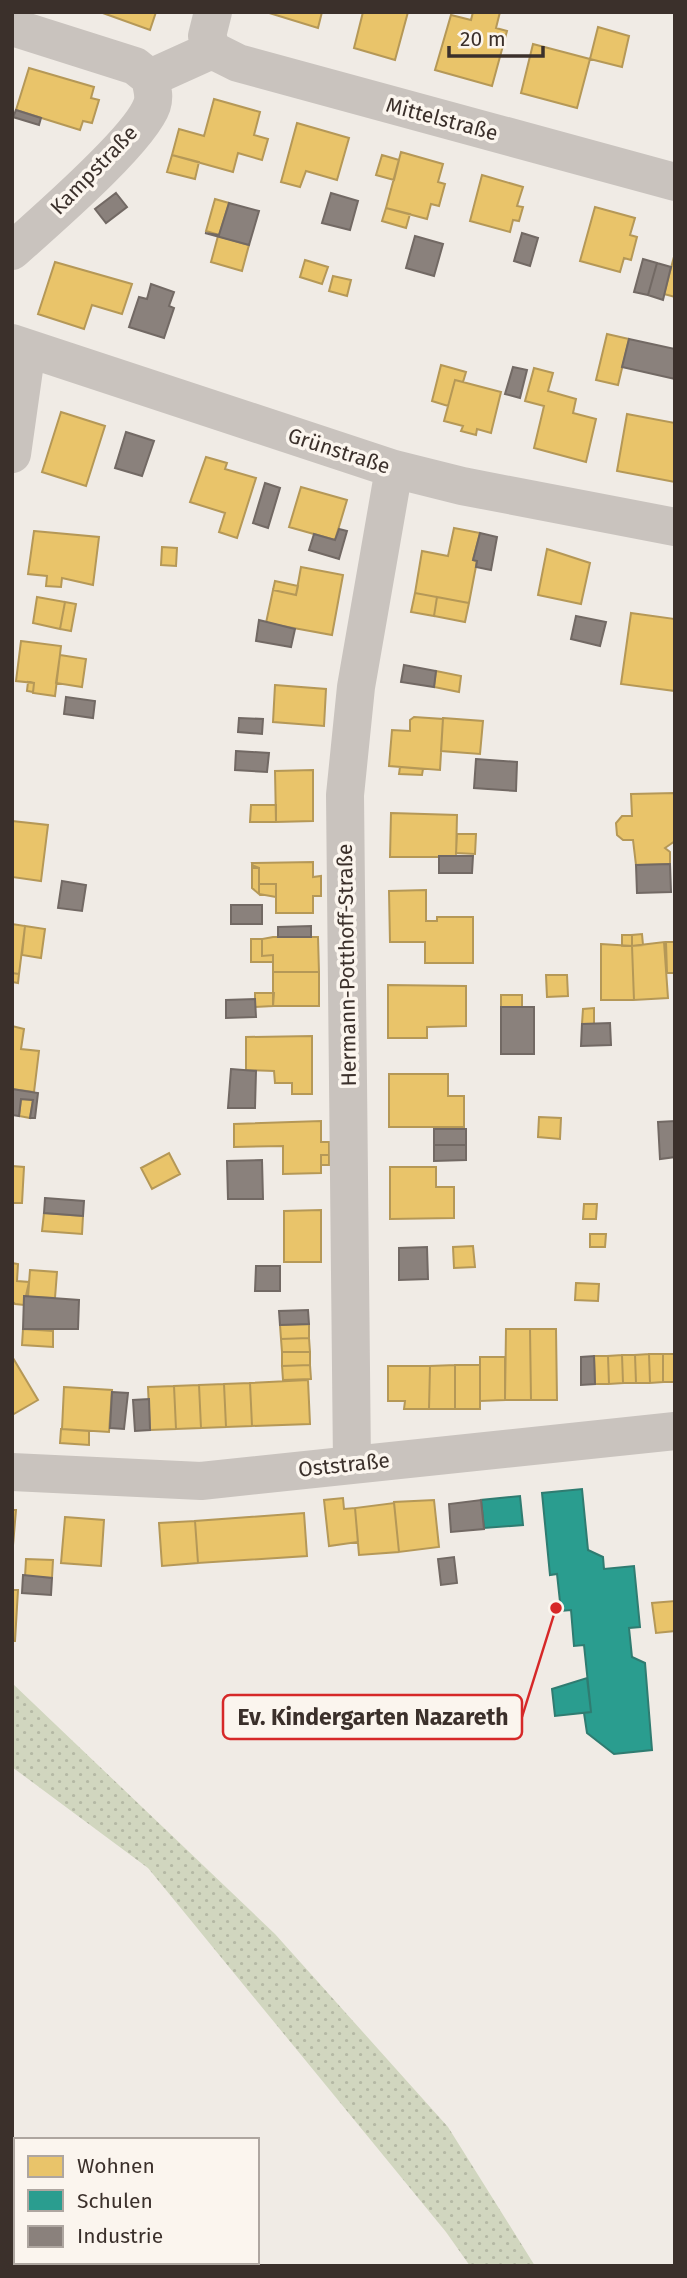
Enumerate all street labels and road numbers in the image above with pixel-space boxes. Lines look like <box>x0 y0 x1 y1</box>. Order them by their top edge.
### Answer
street label: Mittelstraße <box>383 92 501 146</box>
street label: Kampstraße <box>45 120 143 220</box>
street label: Grünstraße <box>285 422 393 480</box>
street label: Hermann-Potthoff-Straße <box>332 843 362 1087</box>
street label: Oststraße <box>297 1447 391 1483</box>

